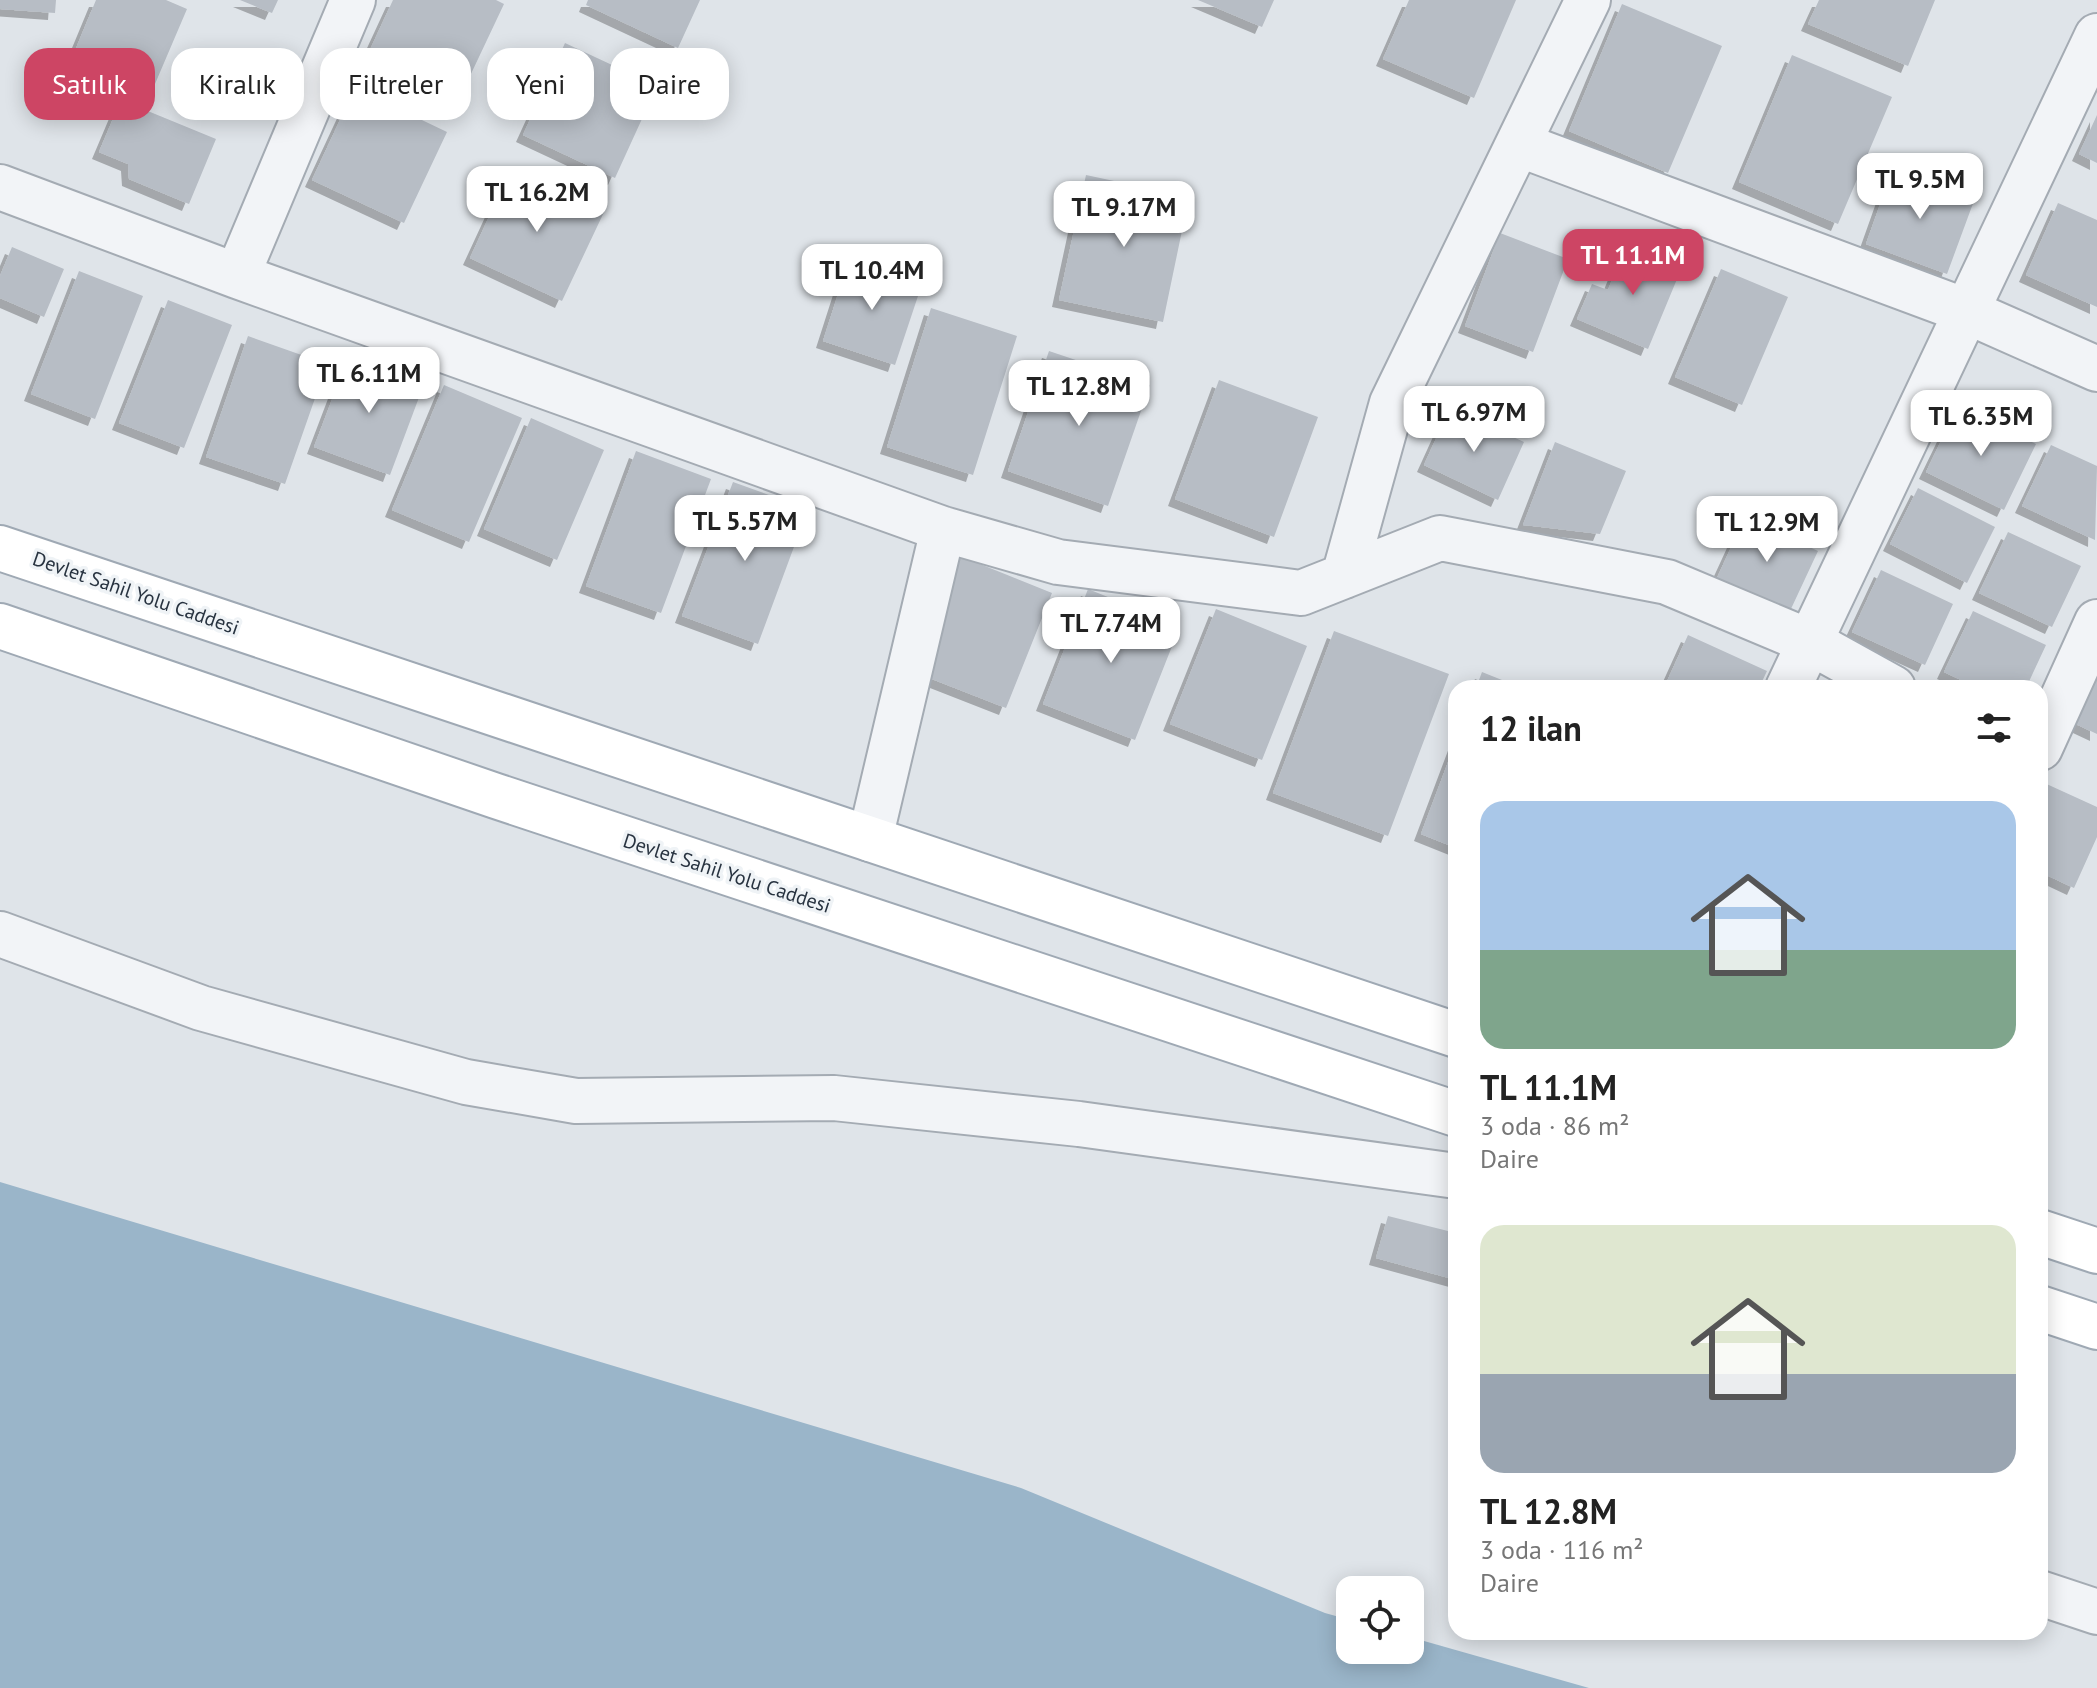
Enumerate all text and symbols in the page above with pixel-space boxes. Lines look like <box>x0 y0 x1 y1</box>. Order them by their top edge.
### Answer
chip: Satılık <box>24 48 155 120</box>
chip: Kiralık <box>171 48 304 120</box>
chip: Filtreler <box>320 48 471 120</box>
chip: Yeni <box>487 48 594 120</box>
chip: Daire <box>610 48 729 120</box>
pin: TL 9.5M <box>1846 153 1994 221</box>
text: TL 9.5M <box>1875 162 1965 195</box>
pin: TL 16.2M <box>454 166 620 234</box>
text: TL 16.2M <box>485 175 589 208</box>
pin: TL 9.17M <box>1041 181 1207 249</box>
text: TL 9.17M <box>1072 190 1176 223</box>
pin: TL 11.1M <box>1550 229 1716 297</box>
text: TL 11.1M <box>1581 238 1685 271</box>
pin: TL 10.4M <box>789 244 955 312</box>
text: TL 10.4M <box>820 253 924 286</box>
pin: TL 6.11M <box>286 347 452 415</box>
text: TL 6.11M <box>317 356 421 389</box>
pin: TL 12.8M <box>996 360 1162 428</box>
text: TL 12.8M <box>1027 369 1131 402</box>
pin: TL 6.97M <box>1391 386 1557 454</box>
pin: TL 6.35M <box>1898 390 2064 458</box>
text: TL 6.97M <box>1422 395 1526 428</box>
text: TL 6.35M <box>1929 399 2033 432</box>
pin: TL 5.57M <box>662 495 828 563</box>
pin: TL 12.9M <box>1684 496 1850 564</box>
text: TL 5.57M <box>693 504 797 537</box>
text: TL 12.9M <box>1715 505 1819 538</box>
street label: Devlet Sahil Yolu Caddesi <box>29 545 243 641</box>
pin: TL 7.74M <box>1028 597 1194 665</box>
text: TL 7.74M <box>1060 606 1162 639</box>
text: 12 ilan <box>1480 706 1582 750</box>
icon: filters <box>1972 706 2016 750</box>
street label: Devlet Sahil Yolu Caddesi <box>620 827 834 919</box>
icon: home <box>1676 853 1820 997</box>
text: TL 11.1M <box>1480 1065 1617 1109</box>
text: 3 oda · 86 m² <box>1480 1109 1629 1142</box>
text: Daire <box>1480 1142 1539 1175</box>
icon: home <box>1676 1277 1820 1421</box>
text: TL 12.8M <box>1480 1489 1617 1533</box>
text: 3 oda · 116 m² <box>1480 1533 1644 1566</box>
text: Daire <box>1480 1566 1539 1599</box>
map controls <box>1336 1576 1424 1664</box>
button: locate <box>1336 1576 1424 1664</box>

